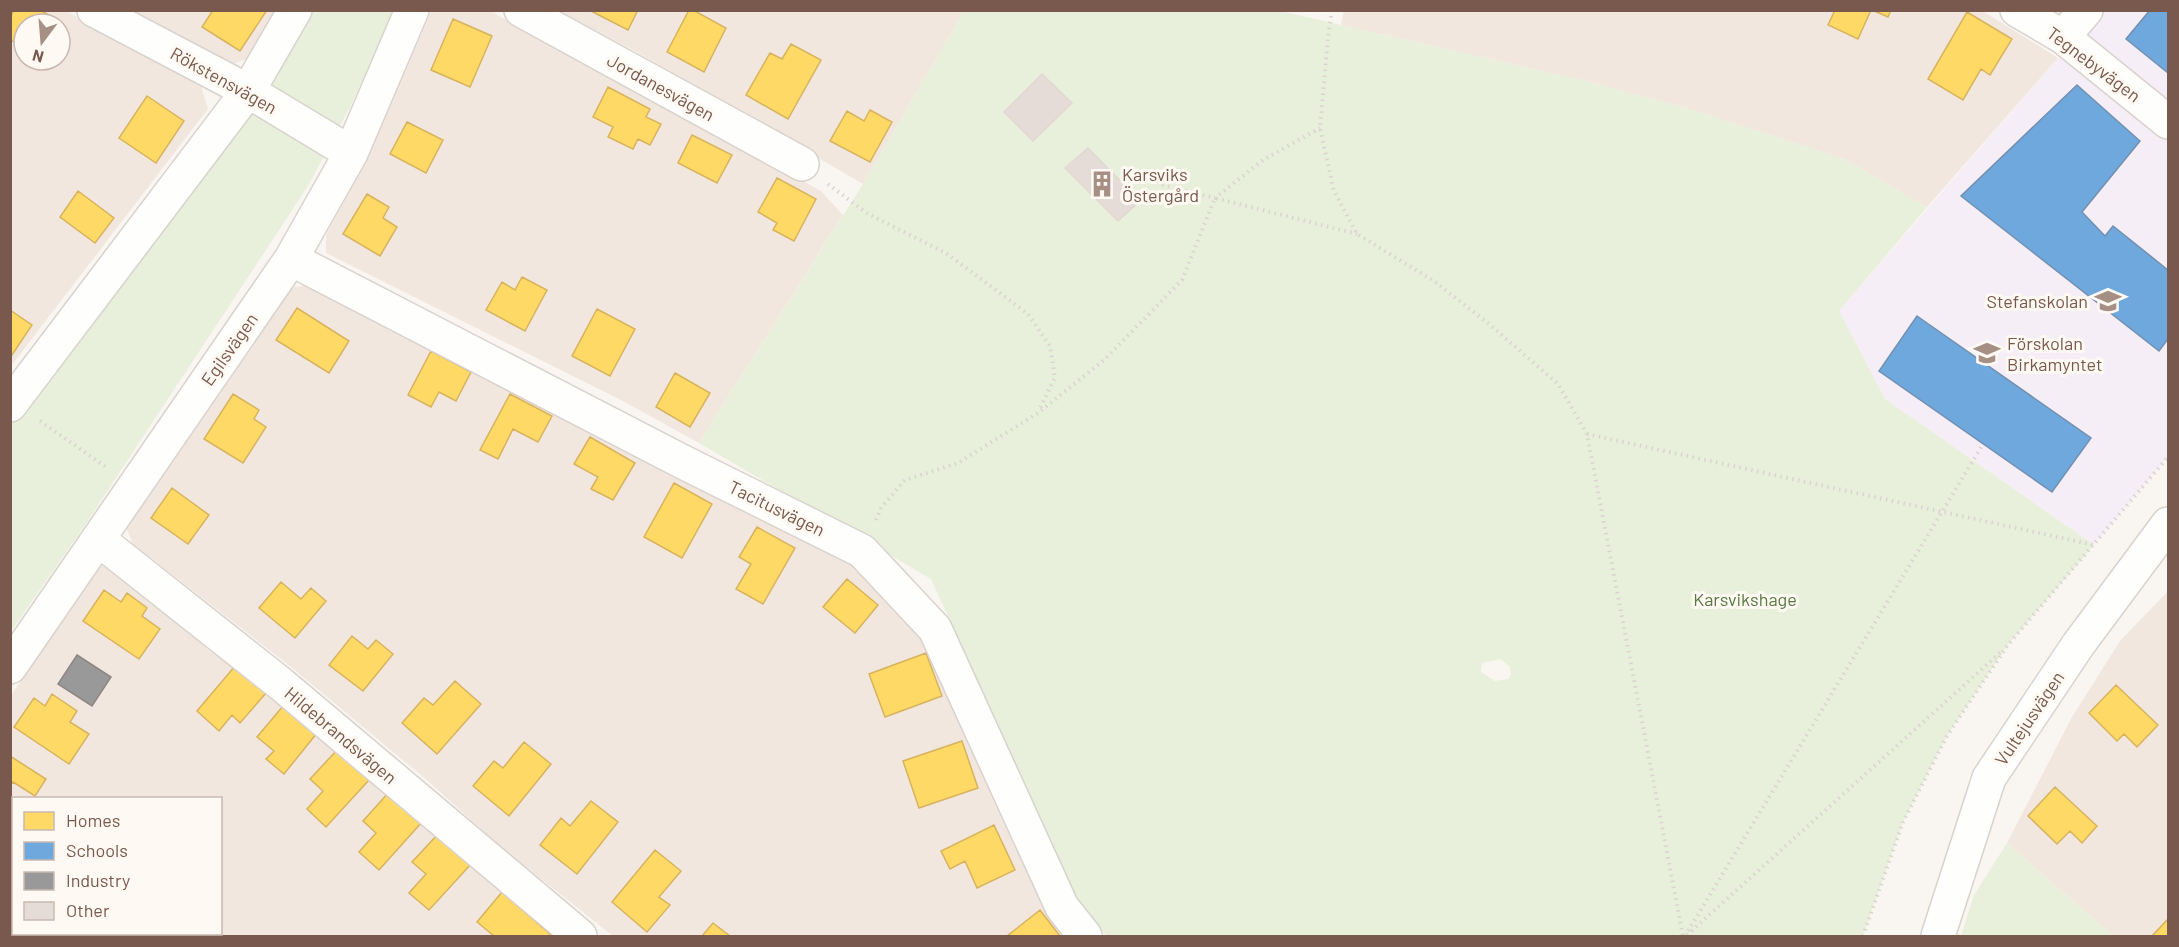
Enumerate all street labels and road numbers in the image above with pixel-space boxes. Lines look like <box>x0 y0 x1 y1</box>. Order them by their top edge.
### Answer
street label: Tegnebyvägen <box>2043 22 2145 106</box>
street label: Rökstensvägen <box>167 42 281 118</box>
street label: Jordanesvägen <box>604 48 718 126</box>
street label: Egilsvägen <box>196 308 262 390</box>
street label: Tacitusvägen <box>725 475 829 541</box>
street label: Vultejusvägen <box>1989 667 2069 769</box>
street label: Hildebrandsvägen <box>281 682 401 788</box>

